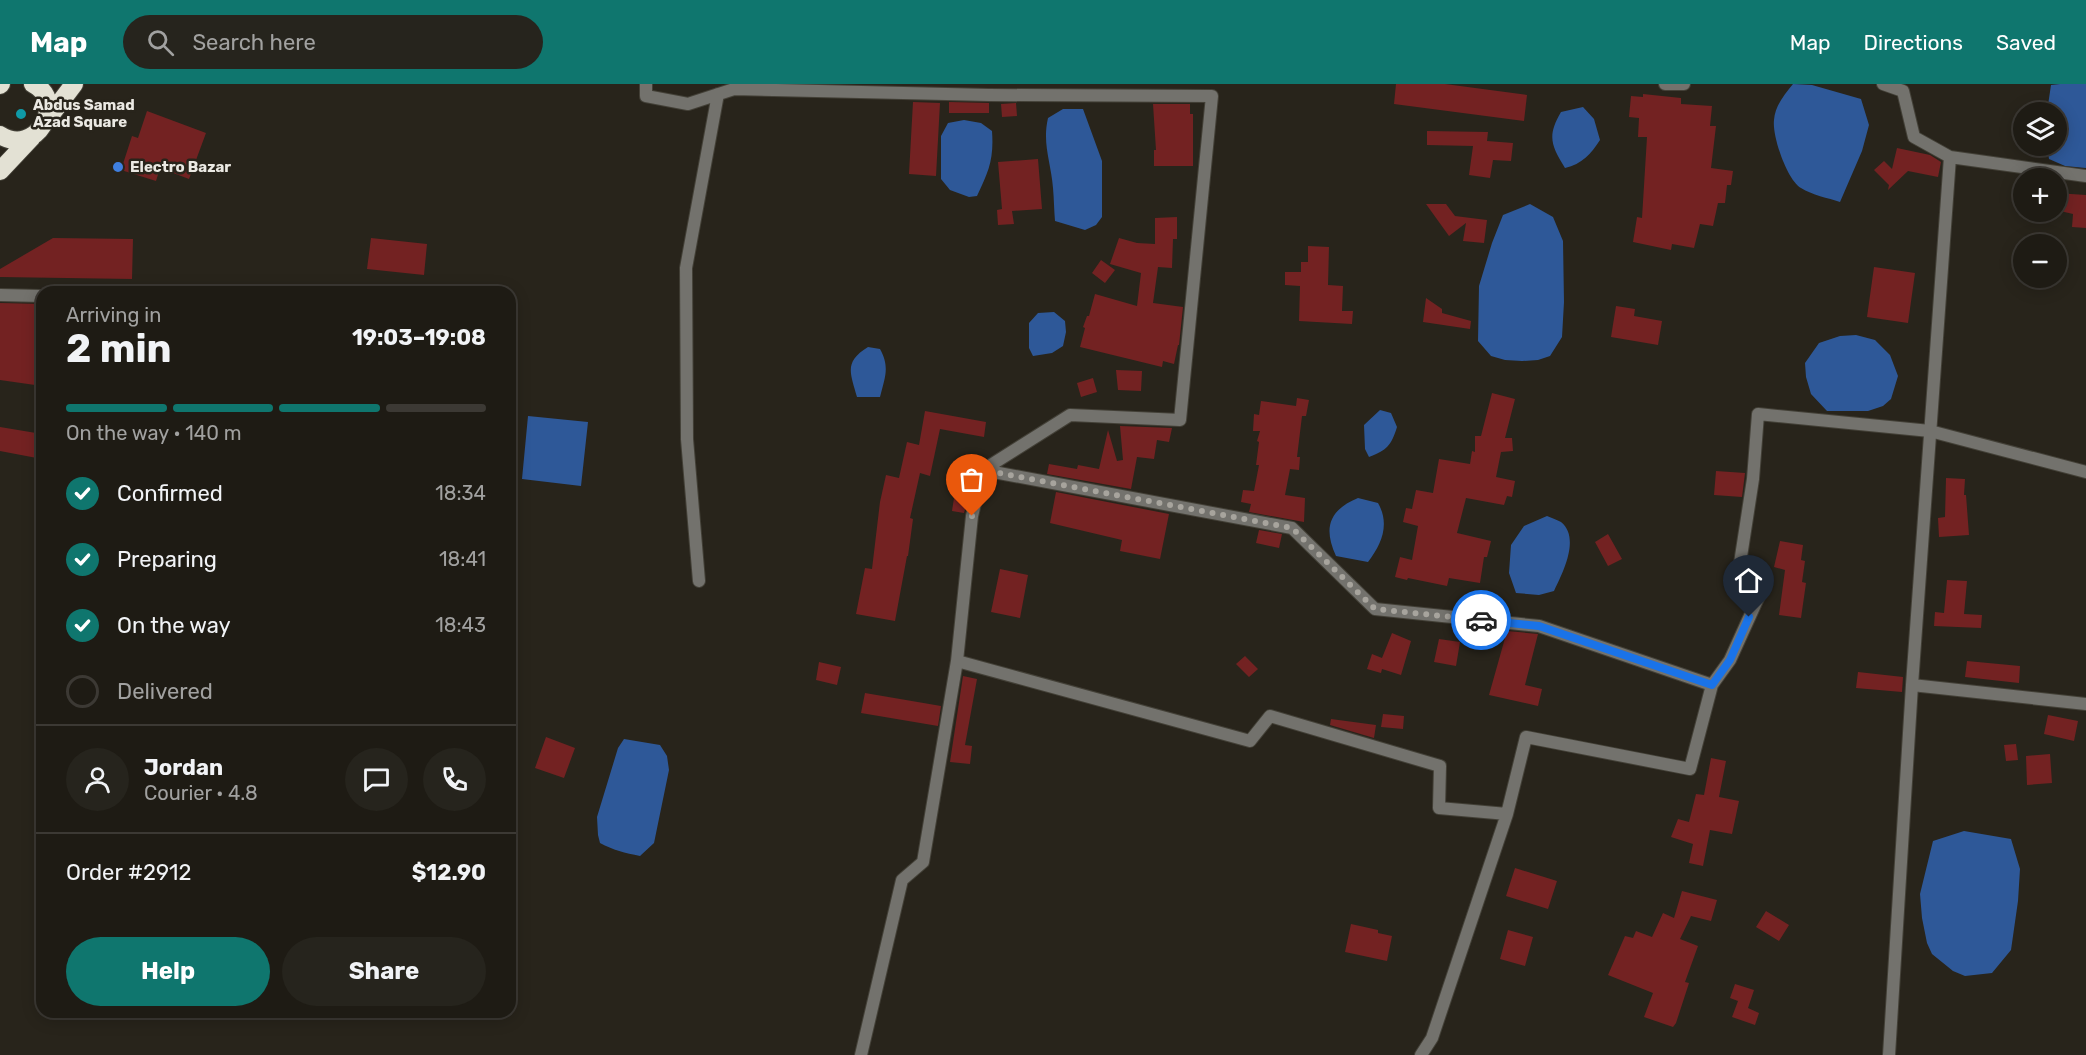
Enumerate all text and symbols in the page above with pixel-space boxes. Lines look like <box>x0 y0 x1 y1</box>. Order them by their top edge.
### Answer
search box <box>123 15 543 69</box>
text: Map <box>30 26 87 59</box>
icon: search <box>144 26 177 59</box>
text: Search here <box>192 29 316 56</box>
text: Map <box>1790 30 1831 55</box>
text: Directions <box>1864 30 1963 55</box>
text: Saved <box>1996 30 2056 55</box>
place label: Abdus Samad Azad Square <box>33 96 135 131</box>
map controls <box>2013 102 2067 288</box>
button: layers <box>2013 102 2067 156</box>
marker: Abdus Samad Azad Square <box>14 107 28 121</box>
place label: Electro Bazar <box>130 158 231 176</box>
marker: Electro Bazar <box>111 160 125 174</box>
button: + <box>2013 168 2067 222</box>
button: − <box>2013 234 2067 288</box>
text: Arriving in <box>66 303 161 327</box>
text: 19:03–19:08 <box>352 324 486 351</box>
text: 2 min <box>66 326 172 372</box>
text: On the way · 140 m <box>66 421 242 445</box>
pin <box>946 454 997 516</box>
icon: bag <box>955 463 988 496</box>
icon: check <box>66 477 99 510</box>
text: Confirmed <box>117 480 223 507</box>
text: 18:34 <box>435 481 486 505</box>
icon: check <box>66 543 99 576</box>
text: Preparing <box>117 546 217 573</box>
text: 18:41 <box>439 547 486 571</box>
pin <box>1723 555 1774 617</box>
icon: home <box>1732 564 1765 597</box>
courier <box>1451 590 1511 650</box>
icon: car <box>1465 604 1498 637</box>
icon: check <box>66 609 99 642</box>
text: On the way <box>117 612 231 639</box>
text: 18:43 <box>435 613 486 637</box>
text: Delivered <box>117 678 213 705</box>
button: person <box>66 748 129 811</box>
button: chat <box>345 748 408 811</box>
button: phone <box>423 748 486 811</box>
text: Jordan <box>144 754 223 781</box>
text: Courier · 4.8 <box>144 781 258 805</box>
text: Order #2912 <box>66 859 191 886</box>
text: $12.90 <box>412 859 486 886</box>
button: Help <box>66 937 270 1006</box>
button: Share <box>282 937 486 1006</box>

